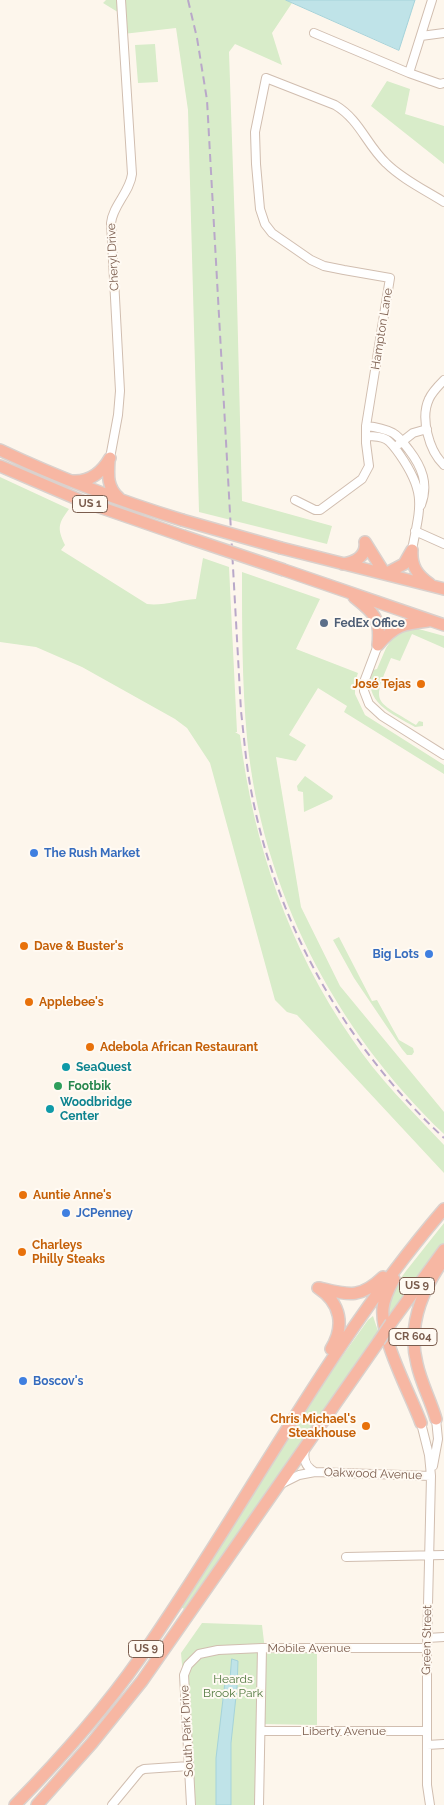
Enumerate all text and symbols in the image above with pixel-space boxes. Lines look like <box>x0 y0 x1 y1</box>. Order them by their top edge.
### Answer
street label: Cheryl Drive <box>104 223 122 291</box>
street label: Hampton Lane <box>368 287 396 371</box>
road number: US 1 <box>72 496 108 512</box>
place label: FedEx Office <box>334 616 405 630</box>
marker: FedEx Office <box>318 617 330 629</box>
place label: José Tejas <box>353 677 411 691</box>
marker: José Tejas <box>415 678 427 690</box>
place label: The Rush Market <box>44 846 140 860</box>
marker: The Rush Market <box>28 847 40 859</box>
place label: Dave & Buster's <box>34 939 123 953</box>
marker: Dave & Buster's <box>18 940 30 952</box>
place label: Big Lots <box>373 947 419 961</box>
marker: Big Lots <box>423 948 435 960</box>
place label: Applebee's <box>39 995 104 1009</box>
marker: Applebee's <box>23 996 35 1008</box>
place label: Adebola African Restaurant <box>100 1040 258 1054</box>
marker: Adebola African Restaurant <box>84 1041 96 1053</box>
place label: SeaQuest <box>76 1060 132 1074</box>
marker: SeaQuest <box>60 1061 72 1073</box>
place label: Footbik <box>68 1079 111 1093</box>
marker: Footbik <box>52 1080 64 1092</box>
place label: Woodbridge Center <box>60 1095 132 1123</box>
marker: Woodbridge Center <box>44 1103 56 1115</box>
place label: Auntie Anne's <box>33 1188 112 1202</box>
marker: Auntie Anne's <box>17 1189 29 1201</box>
place label: JCPenney <box>76 1206 133 1220</box>
marker: JCPenney <box>60 1207 72 1219</box>
place label: Charleys Philly Steaks <box>32 1238 105 1266</box>
marker: Charleys Philly Steaks <box>16 1246 28 1258</box>
road number: US 9 <box>400 1278 434 1294</box>
road number: CR 604 <box>389 1328 437 1345</box>
place label: Boscov's <box>33 1374 83 1388</box>
marker: Boscov's <box>17 1375 29 1387</box>
place label: Chris Michael's Steakhouse <box>270 1412 356 1440</box>
marker: Chris Michael's Steakhouse <box>360 1420 372 1432</box>
street label: Oakwood Avenue <box>324 1465 422 1483</box>
street label: Green Street <box>419 1605 435 1675</box>
road number: US 9 <box>128 1640 164 1658</box>
street label: Mobile Avenue <box>267 1641 351 1655</box>
park label: Heards Brook Park <box>203 1672 263 1700</box>
street label: South Park Drive <box>177 1685 197 1777</box>
street label: Liberty Avenue <box>302 1724 386 1738</box>

